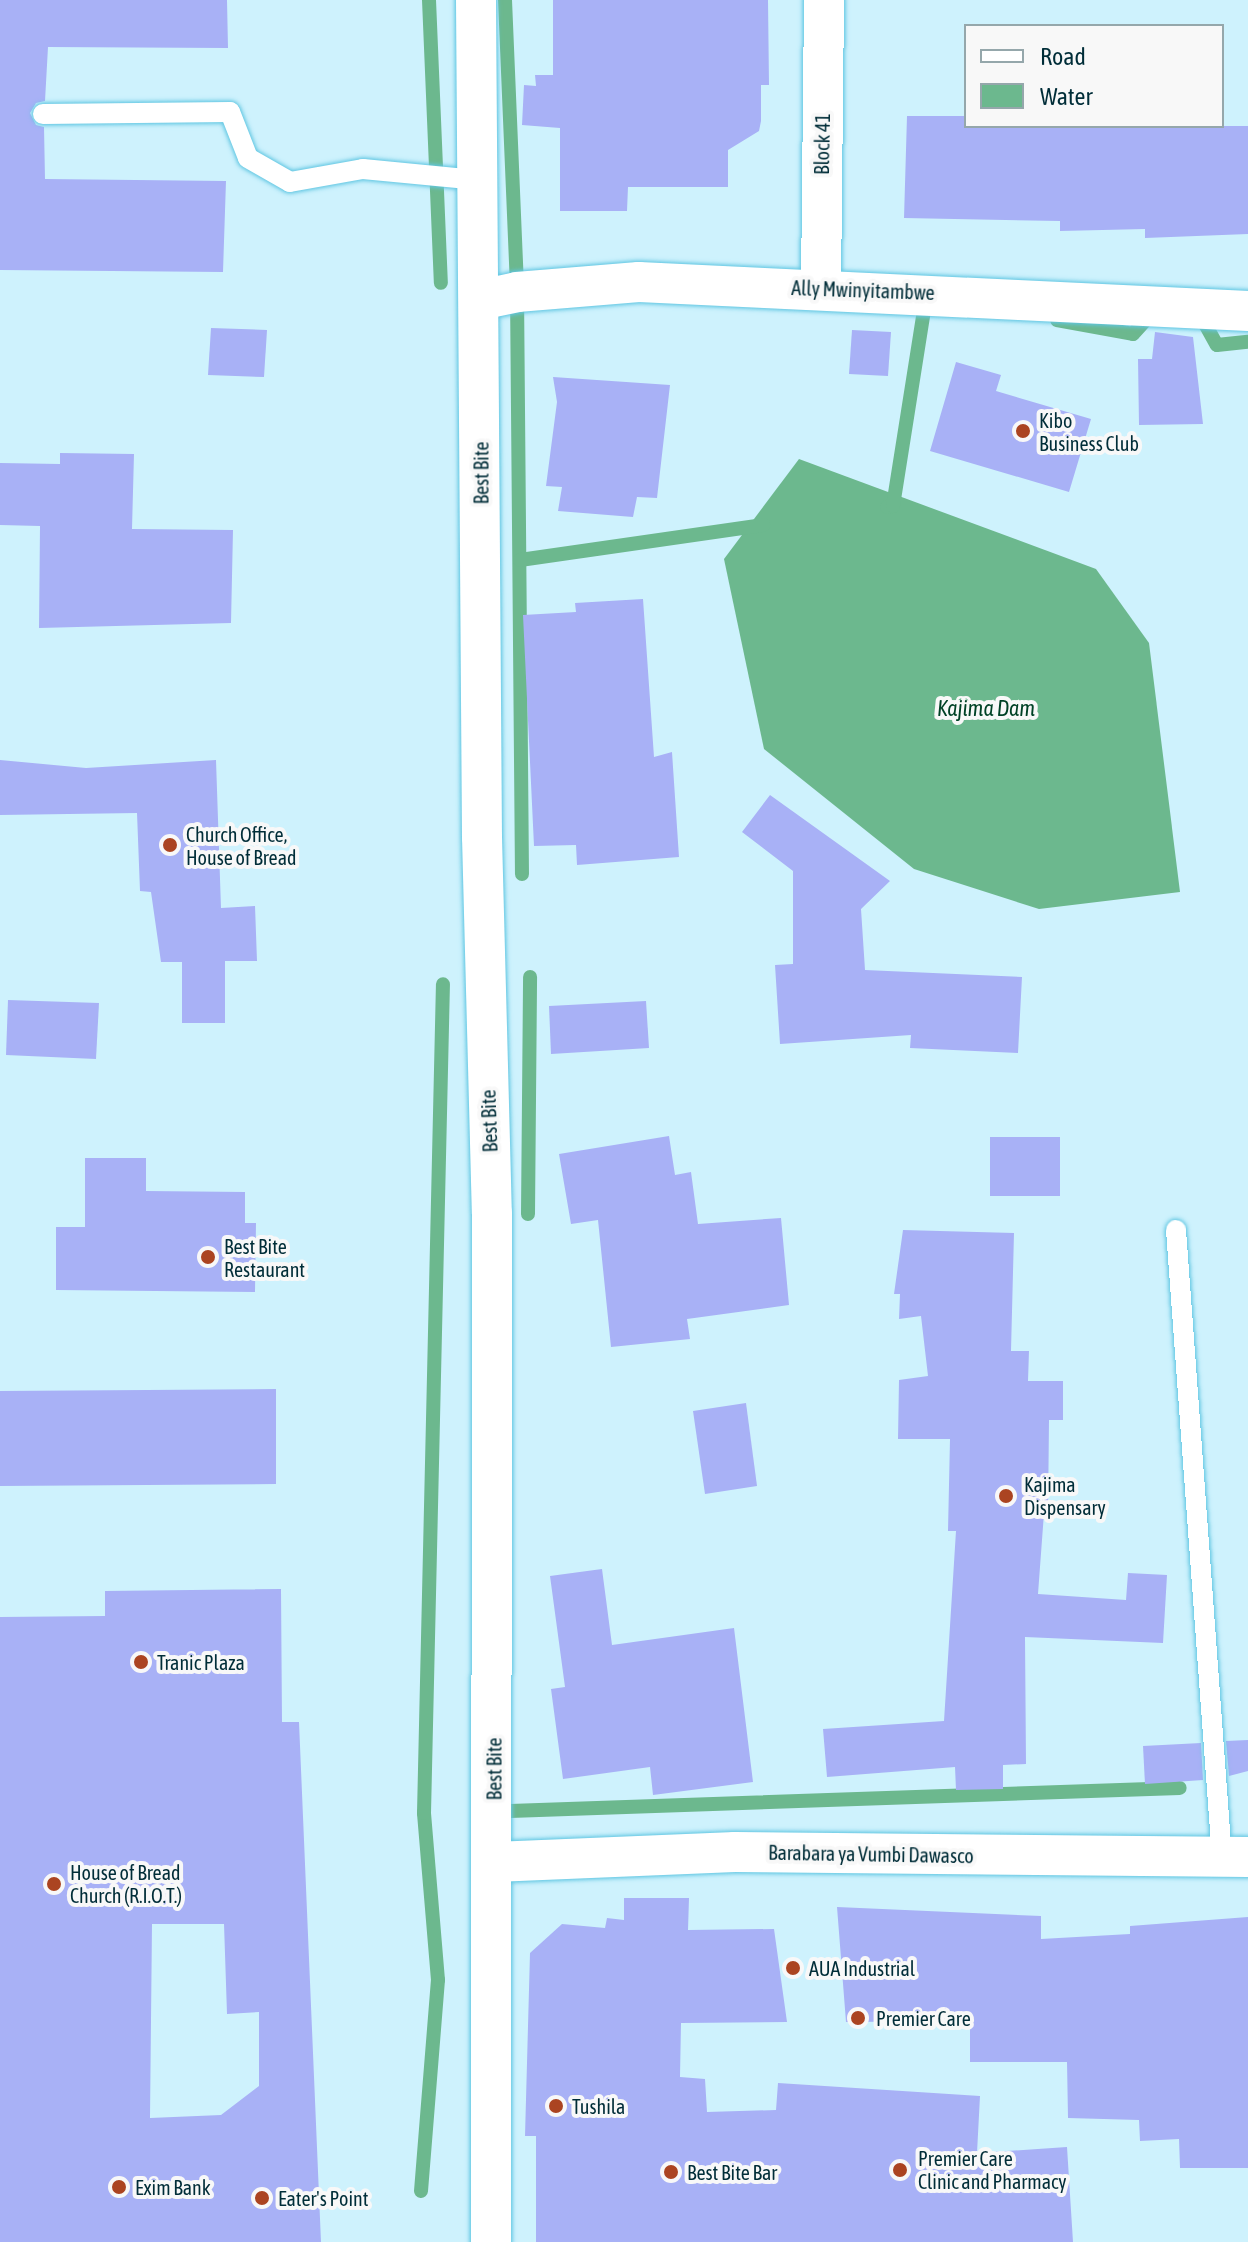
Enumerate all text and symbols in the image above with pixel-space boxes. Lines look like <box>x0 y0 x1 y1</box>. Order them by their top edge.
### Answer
legend <box>964 24 1224 128</box>
text: Road <box>1040 43 1086 70</box>
text: Water <box>1040 83 1093 110</box>
street label: Block 41 <box>809 113 835 175</box>
street label: Ally Mwinyitambwe <box>791 276 935 304</box>
place label: Kibo Business Club <box>1039 408 1139 455</box>
marker: Kibo Business Club <box>1014 422 1032 440</box>
street label: Best Bite <box>469 442 493 504</box>
water label: Kajima Dam <box>937 696 1035 722</box>
place label: Church Office, House of Bread <box>186 822 296 869</box>
marker: Church Office, House of Bread <box>161 836 179 854</box>
street label: Best Bite <box>476 1089 502 1153</box>
place label: Best Bite Restaurant <box>224 1234 305 1281</box>
marker: Best Bite Restaurant <box>199 1248 217 1266</box>
place label: Kajima Dispensary <box>1024 1472 1106 1519</box>
marker: Kajima Dispensary <box>995 1485 1017 1507</box>
place label: Tranic Plaza <box>157 1650 245 1674</box>
marker: Tranic Plaza <box>132 1653 150 1671</box>
street label: Best Bite <box>482 1738 506 1800</box>
street label: Barabara ya Vumbi Dawasco <box>768 1840 974 1868</box>
place label: House of Bread Church (R.I.O.T.) <box>70 1860 182 1907</box>
marker: House of Bread Church (R.I.O.T.) <box>45 1875 63 1893</box>
place label: AUA Industrial <box>809 1956 915 1980</box>
marker: AUA Industrial <box>784 1959 802 1977</box>
place label: Premier Care <box>876 2006 971 2030</box>
marker: Premier Care <box>847 2007 869 2029</box>
place label: Tushila <box>572 2094 625 2118</box>
marker: Tushila <box>547 2097 565 2115</box>
place label: Premier Care Clinic and Pharmacy <box>918 2146 1067 2193</box>
marker: Premier Care Clinic and Pharmacy <box>889 2159 911 2181</box>
place label: Best Bite Bar <box>687 2160 777 2184</box>
marker: Best Bite Bar <box>662 2163 680 2181</box>
place label: Exim Bank <box>135 2175 211 2199</box>
marker: Exim Bank <box>110 2178 128 2196</box>
place label: Eater's Point <box>278 2186 368 2210</box>
marker: Eater's Point <box>253 2189 271 2207</box>

